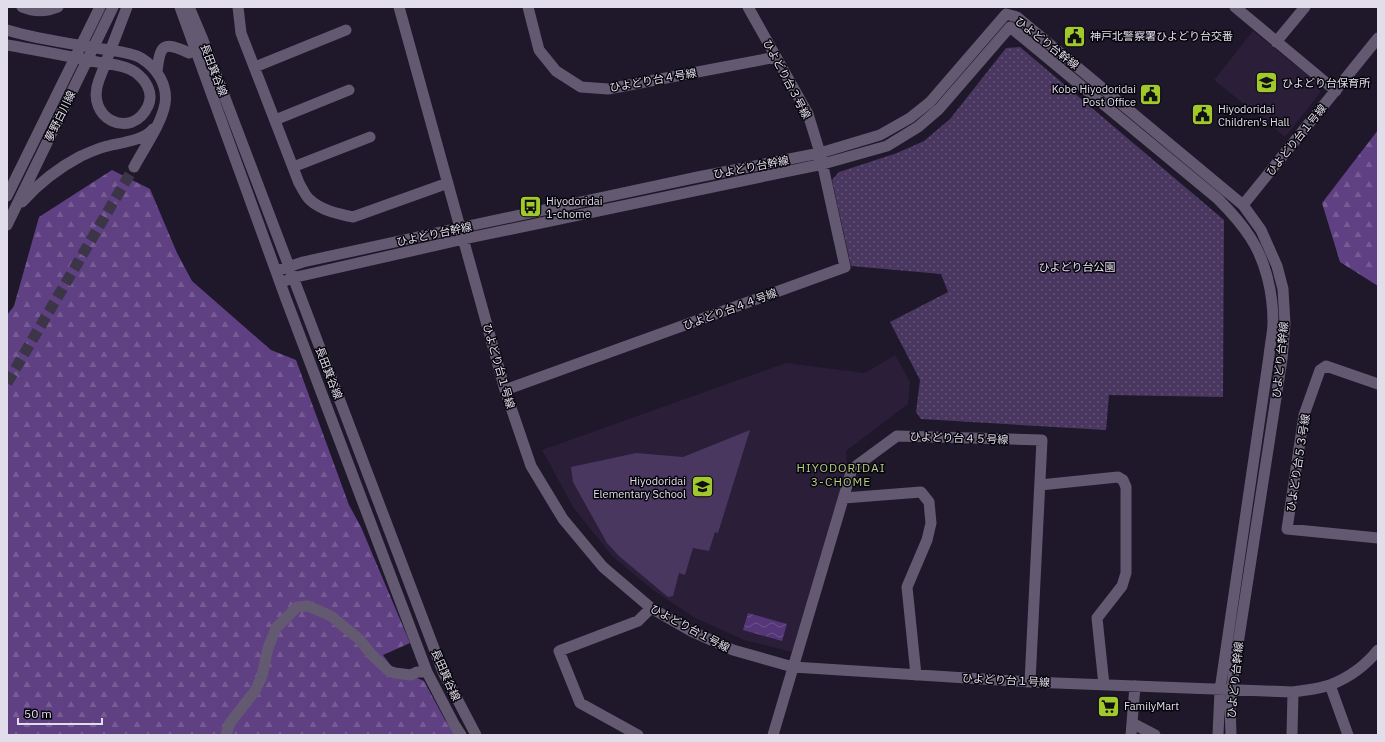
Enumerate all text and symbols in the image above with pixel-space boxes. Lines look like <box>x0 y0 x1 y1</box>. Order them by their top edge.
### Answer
street label: ひよどり台幹線 <box>1012 14 1082 72</box>
public building icon: 神戸北警察署ひよどり台交番 <box>1062 23 1088 49</box>
place label: 神戸北警察署ひよどり台交番 <box>1090 29 1233 43</box>
street label: ひよどり台３号線 <box>760 37 814 121</box>
street label: 長田箕谷線 <box>198 42 230 98</box>
street label: ひよどり台４号線 <box>608 65 698 95</box>
school or university icon: ひよどり台保育所 <box>1254 70 1280 96</box>
place label: ひよどり台保育所 <box>1282 76 1371 90</box>
place label: Kobe Hiyodoridai Post Office <box>1052 82 1136 109</box>
public building icon: Kobe Hiyodoridai Post Office <box>1138 82 1164 108</box>
street label: 夢野白川線 <box>42 88 78 144</box>
street label: ひよどり台１号線 <box>1263 101 1329 179</box>
public building icon: Hiyodoridai Children's Hall <box>1190 102 1216 128</box>
place label: Hiyodoridai Children's Hall <box>1218 102 1290 129</box>
street label: ひよどり台幹線 <box>712 153 790 181</box>
bus stop icon: Hiyodoridai 1-chome <box>518 194 544 220</box>
place label: Hiyodoridai 1-chome <box>546 194 602 221</box>
street label: ひよどり台幹線 <box>395 219 473 249</box>
park label: ひよどり台公園 <box>1039 260 1116 274</box>
street label: ひよどり台４４号線 <box>681 285 779 333</box>
street label: ひよどり台幹線 <box>1269 321 1291 399</box>
street label: ひよどり台１号線 <box>480 322 518 410</box>
street label: 長田箕谷線 <box>313 345 345 401</box>
street label: ひよどり台５３号線 <box>1283 413 1313 513</box>
street label: ひよどり台４５号線 <box>909 429 1009 447</box>
district label: HIYODORIDAI 3-CHOME <box>797 460 885 489</box>
place label: Hiyodoridai Elementary School <box>593 474 686 501</box>
school or university icon: Hiyodoridai Elementary School <box>689 474 715 500</box>
street label: ひよどり台１号線 <box>648 601 732 655</box>
street label: ひよどり台幹線 <box>1224 641 1246 719</box>
street label: 長田箕谷線 <box>428 647 464 703</box>
street label: ひよどり台１号線 <box>962 671 1050 689</box>
supermarket icon: FamilyMart <box>1096 693 1122 719</box>
place label: FamilyMart <box>1124 699 1179 713</box>
scale bar <box>18 700 102 726</box>
text: 50 m <box>24 706 52 721</box>

